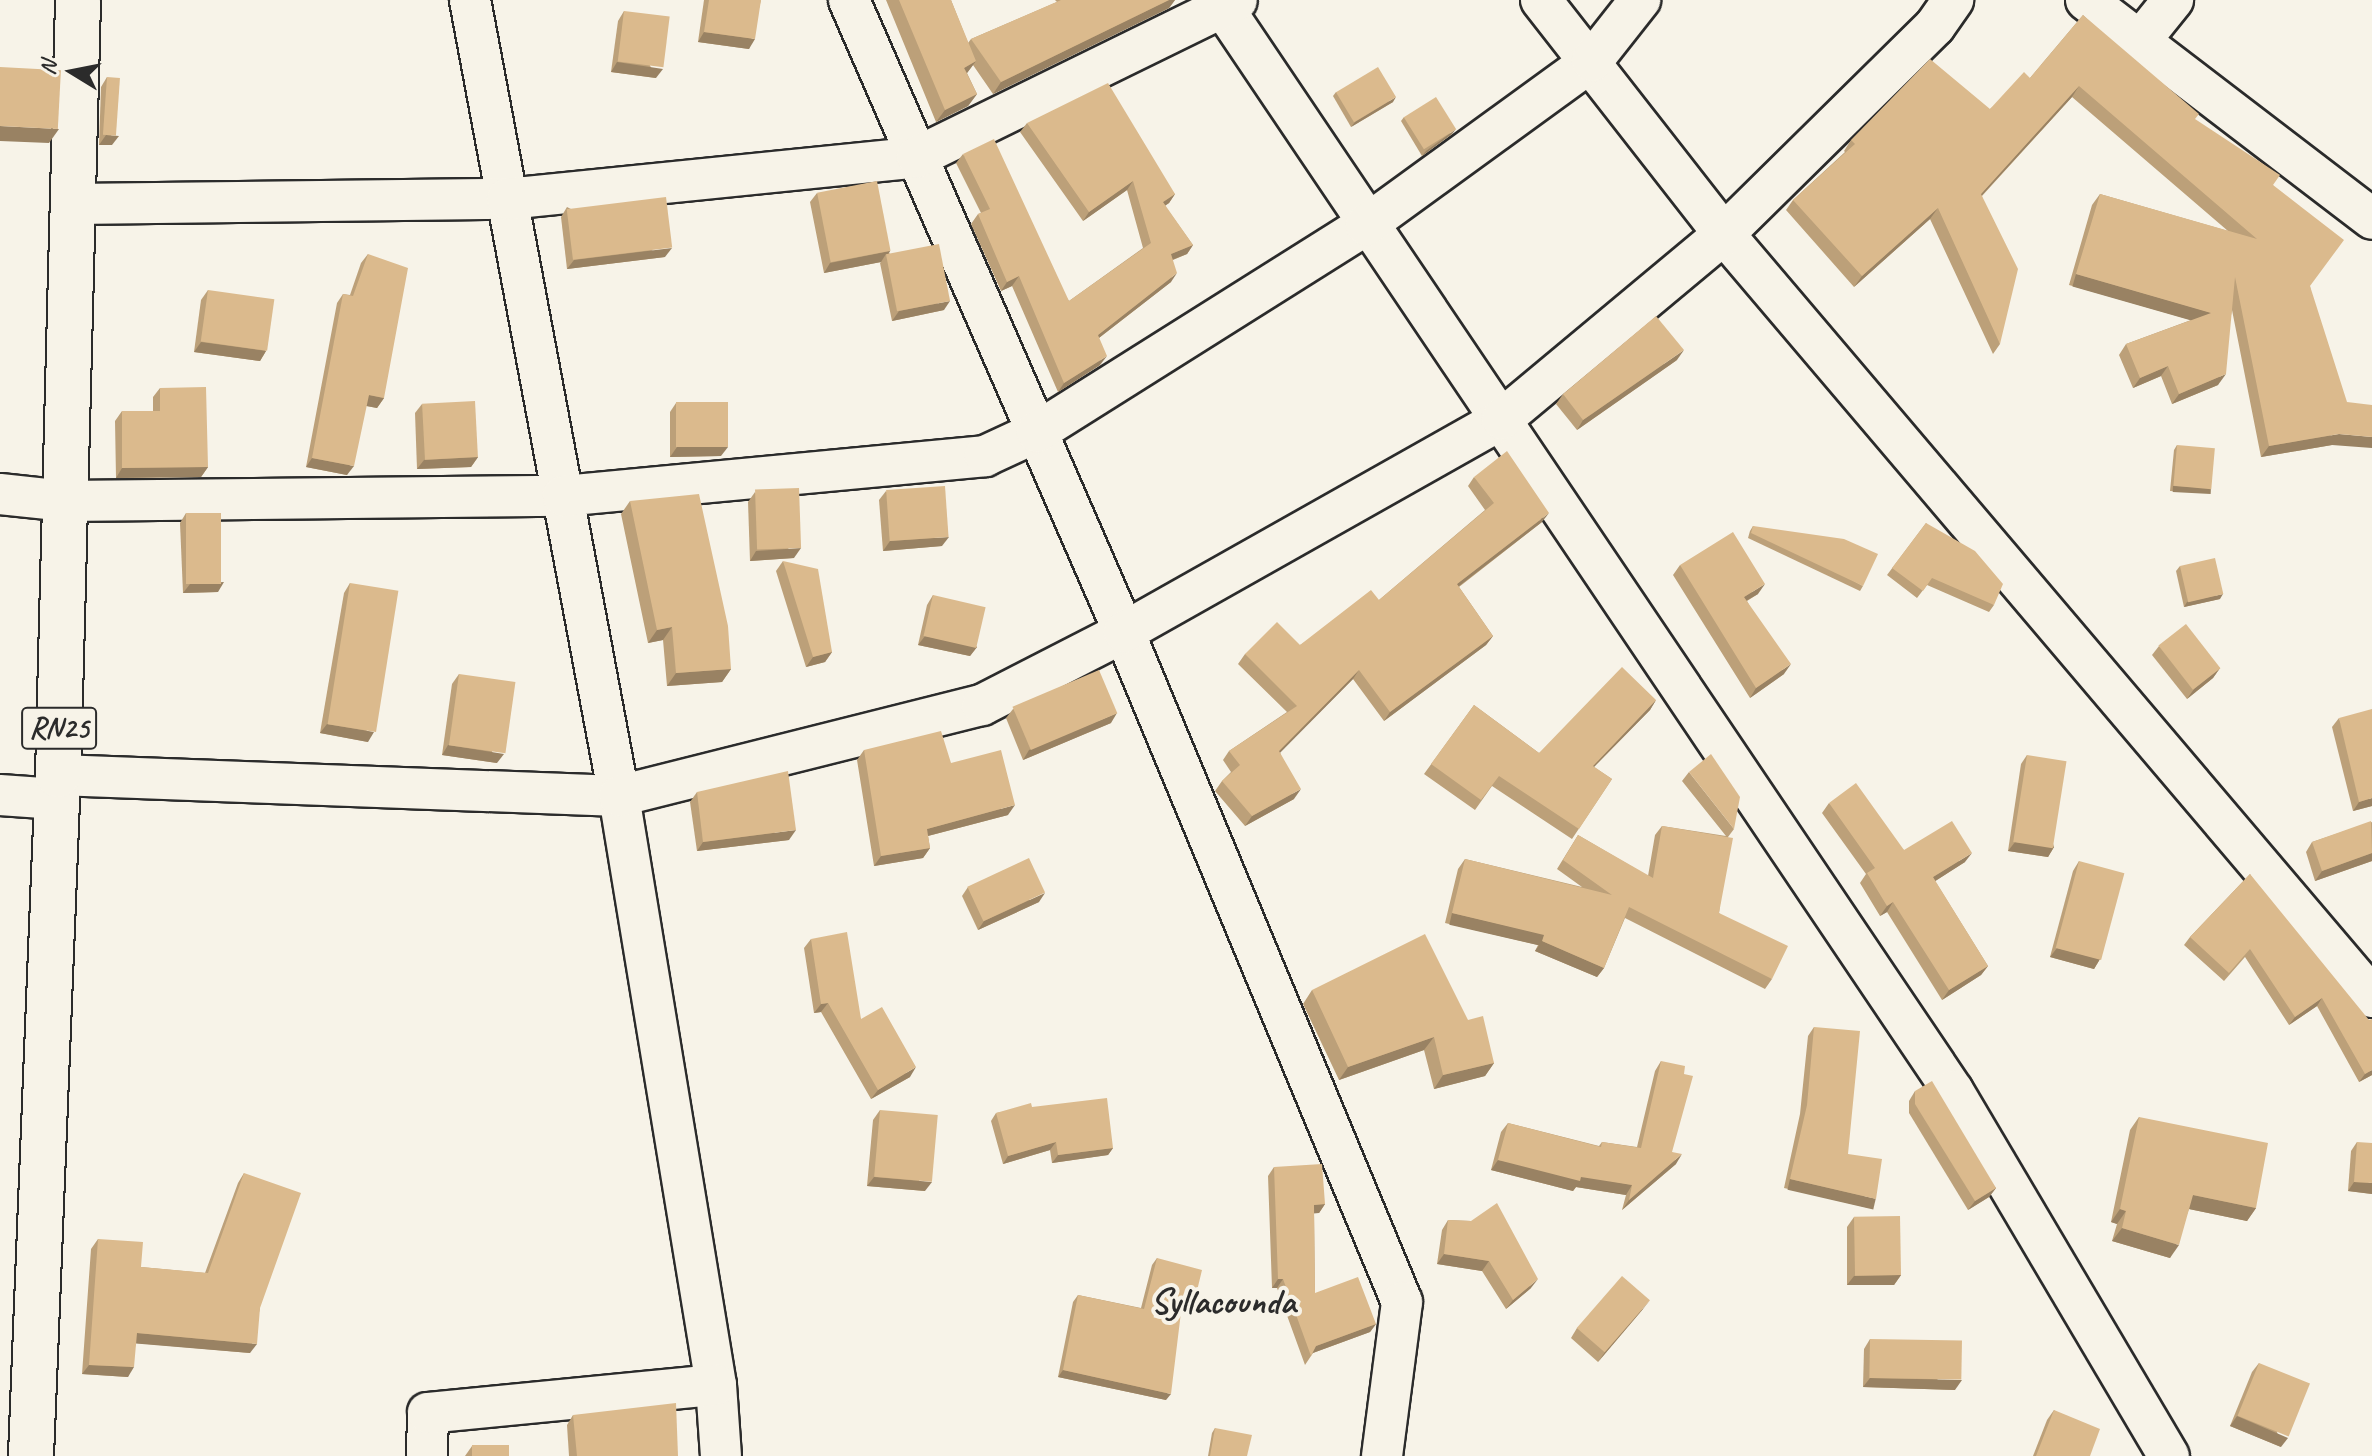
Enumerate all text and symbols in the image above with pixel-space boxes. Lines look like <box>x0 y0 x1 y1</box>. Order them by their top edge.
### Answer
north arrow <box>32 32 112 112</box>
text: N <box>33 59 63 77</box>
road number: RN25 <box>21 702 97 754</box>
district label: Syllacounda <box>1151 1280 1295 1324</box>

